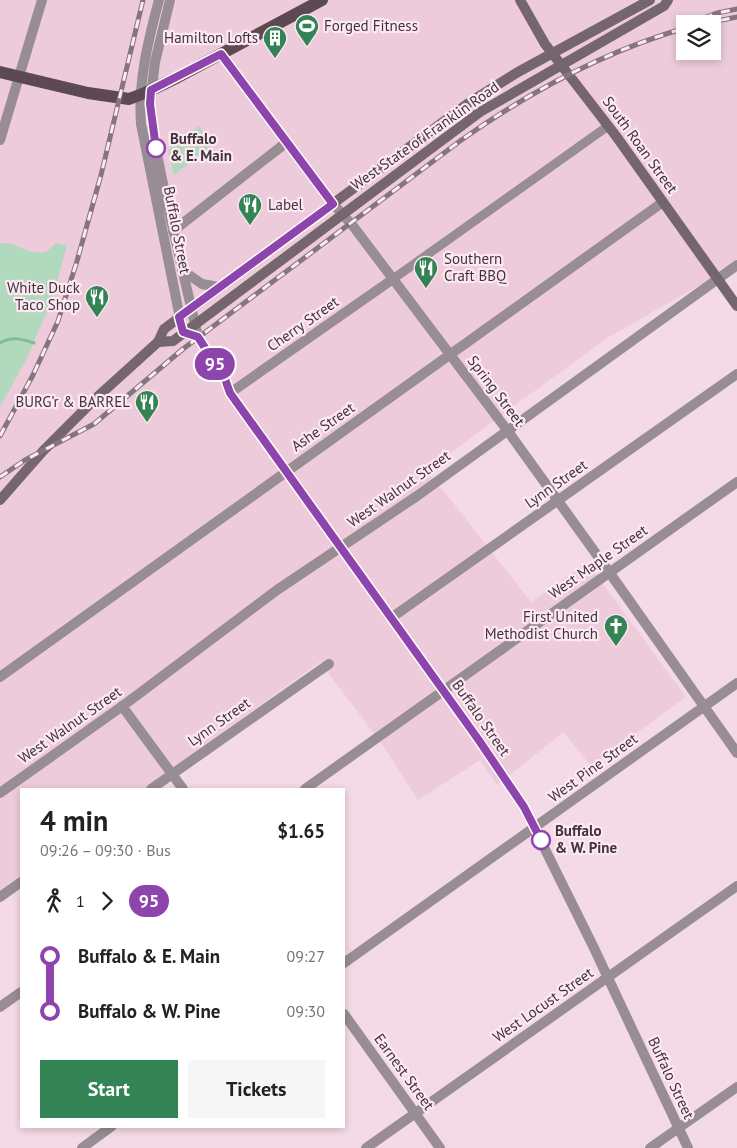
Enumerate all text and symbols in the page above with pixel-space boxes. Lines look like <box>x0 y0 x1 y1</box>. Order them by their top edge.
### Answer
sports icon: Forged Fitness <box>294 13 320 47</box>
map controls <box>676 15 721 60</box>
button: layers <box>676 15 721 60</box>
place label: Forged Fitness <box>324 16 418 35</box>
building icon: Hamilton Lofts <box>262 25 288 59</box>
place label: Hamilton Lofts <box>164 28 258 47</box>
street label: West State of Franklin Road <box>347 77 502 194</box>
street label: South Roan Street <box>599 92 682 197</box>
place label: Buffalo & E. Main <box>170 129 232 165</box>
marker: Buffalo & E. Main <box>146 138 166 158</box>
street label: Buffalo Street <box>160 185 195 275</box>
restaurant icon: Label <box>237 192 263 226</box>
place label: Label <box>268 195 304 214</box>
place label: Southern Craft BBQ <box>444 249 507 285</box>
restaurant icon: Southern Craft BBQ <box>413 255 439 289</box>
place label: White Duck Taco Shop <box>7 278 81 314</box>
restaurant icon: White Duck Taco Shop <box>84 284 110 318</box>
street label: Cherry Street <box>263 292 342 355</box>
line badge: 95 <box>192 348 238 380</box>
text: 95 <box>205 352 225 375</box>
street label: Spring Street <box>464 352 529 430</box>
restaurant icon: BURG’r & BARREL <box>134 389 160 423</box>
place label: BURG’r & BARREL <box>16 392 130 411</box>
street label: Ashe Street <box>287 398 358 455</box>
street label: West Walnut Street <box>343 446 454 531</box>
street label: Lynn Street <box>521 455 591 512</box>
street label: West Maple Street <box>545 520 651 603</box>
place label: First United Methodist Church <box>485 607 598 643</box>
church icon: First United Methodist Church <box>603 613 629 647</box>
street label: Buffalo Street <box>448 676 515 759</box>
street label: West Walnut Street <box>14 682 125 767</box>
street label: Lynn Street <box>184 693 254 750</box>
street label: West Pine Street <box>544 729 641 806</box>
text: 4 min <box>40 802 108 839</box>
text: $1.65 <box>277 819 325 843</box>
place label: Buffalo & W. Pine <box>555 821 618 857</box>
marker: Buffalo & W. Pine <box>531 830 551 850</box>
text: 09:26 – 09:30 · Bus <box>40 840 171 860</box>
icon: walk <box>40 887 68 915</box>
icon: forward <box>93 887 121 915</box>
text: 95 <box>139 889 159 912</box>
text: 1 <box>76 891 85 911</box>
text: Buffalo & E. Main <box>78 944 220 968</box>
text: 09:27 <box>287 946 325 966</box>
street label: West Locust Street <box>489 963 597 1046</box>
text: Buffalo & W. Pine <box>78 999 220 1023</box>
text: 09:30 <box>287 1001 325 1021</box>
street label: Earnest Street <box>370 1030 439 1114</box>
street label: Buffalo Street <box>644 1034 699 1122</box>
button: Start <box>40 1060 178 1118</box>
button: Tickets <box>188 1060 325 1118</box>

